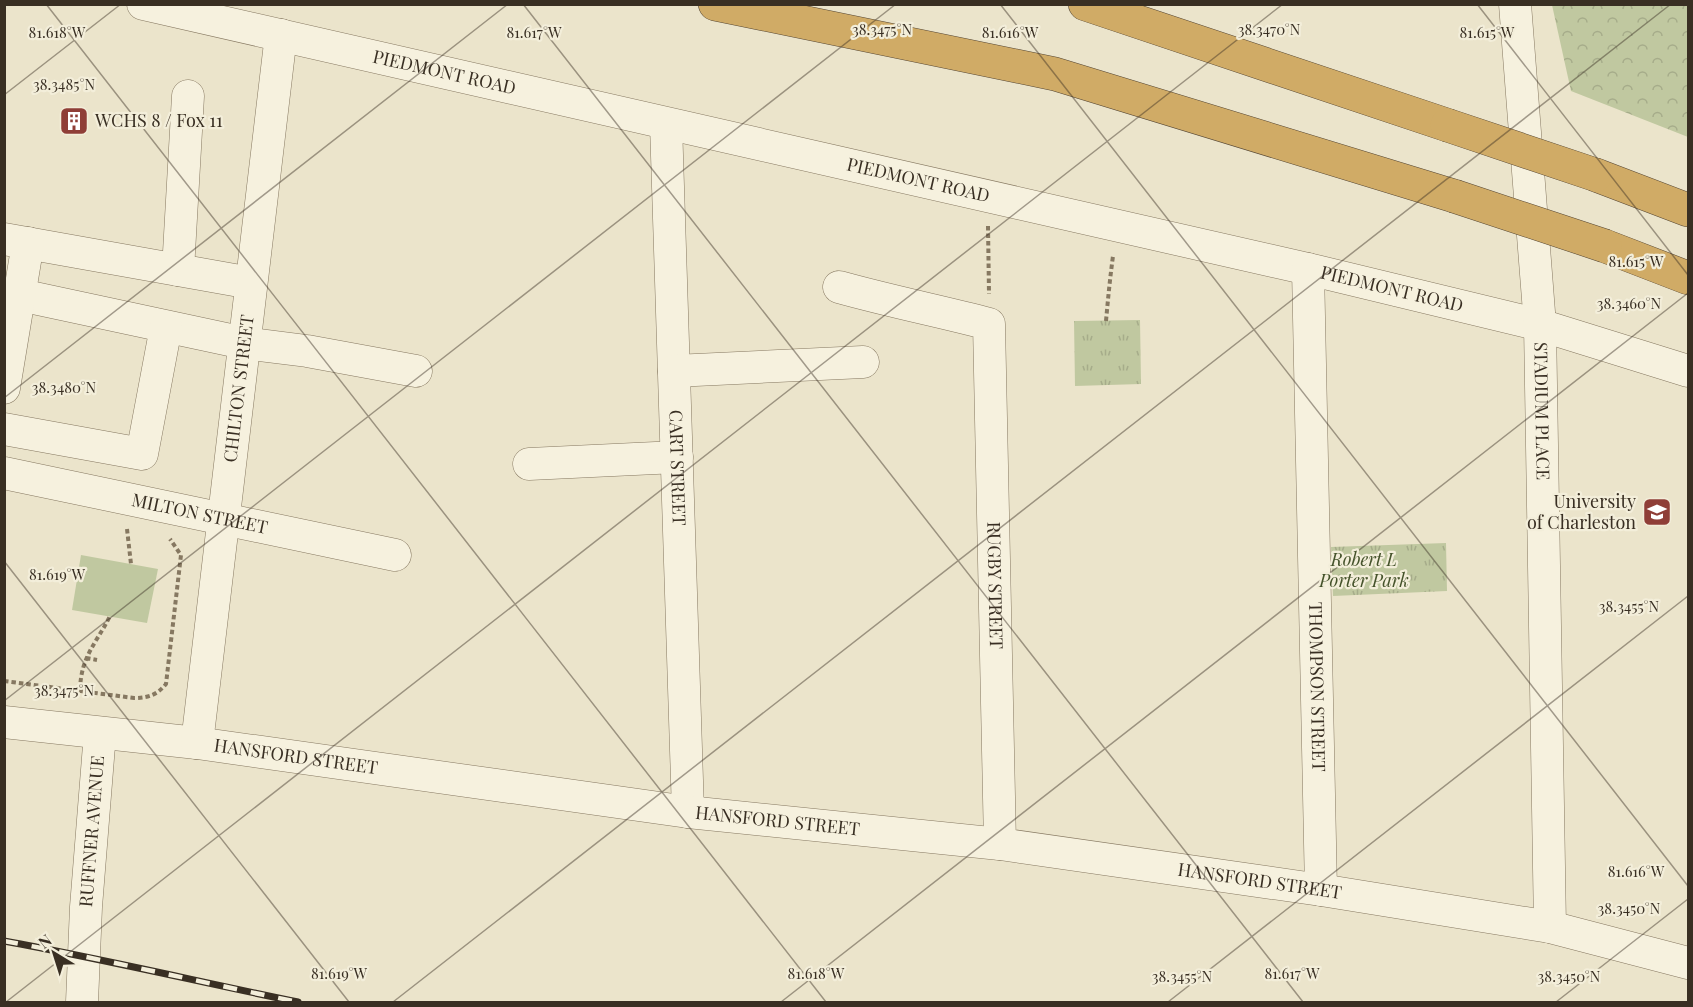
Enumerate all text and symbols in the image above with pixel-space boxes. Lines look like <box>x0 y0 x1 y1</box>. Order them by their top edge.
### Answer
text: 38.3475°N <box>852 19 912 39</box>
text: 38.3470°N <box>1238 19 1301 39</box>
text: 81.618°W <box>29 22 86 42</box>
text: 81.617°W <box>506 22 562 42</box>
text: 81.616°W <box>982 22 1039 42</box>
text: 81.615°W <box>1460 22 1515 42</box>
street label: PIEDMONT ROAD <box>371 44 518 99</box>
text: 38.3485°N <box>33 74 95 94</box>
building icon: WCHS 8 / Fox 11 <box>58 105 90 137</box>
place label: WCHS 8 / Fox 11 <box>94 108 223 132</box>
street label: PIEDMONT ROAD <box>845 151 992 207</box>
text: 81.615°W <box>1609 251 1664 271</box>
street label: PIEDMONT ROAD <box>1318 259 1466 317</box>
text: 38.3460°N <box>1597 293 1662 313</box>
street label: CHILTON STREET <box>217 313 259 464</box>
street label: STADIUM PLACE <box>1529 342 1556 480</box>
text: 38.3480°N <box>32 377 97 397</box>
street label: CART STREET <box>664 410 692 526</box>
street label: MILTON STREET <box>130 487 270 539</box>
place label: University of Charleston <box>1527 489 1636 534</box>
school or university icon: University of Charleston <box>1641 496 1673 528</box>
street label: RUGBY STREET <box>982 521 1009 649</box>
park label: Robert L Porter Park <box>1318 547 1409 592</box>
text: 81.619°W <box>29 564 85 584</box>
text: 38.3455°N <box>1599 596 1660 616</box>
street label: THOMPSON STREET <box>1304 602 1332 772</box>
text: 38.3475°N <box>34 680 94 700</box>
street label: HANSFORD STREET <box>213 733 380 779</box>
street label: RUFFNER AVENUE <box>73 754 109 908</box>
street label: HANSFORD STREET <box>694 800 861 841</box>
street label: HANSFORD STREET <box>1176 857 1344 904</box>
text: 81.616°W <box>1608 861 1665 881</box>
text: 38.3450°N <box>1598 898 1661 918</box>
north arrow <box>24 923 84 983</box>
text: N <box>33 929 56 953</box>
text: 81.619°W <box>311 963 367 983</box>
text: 81.618°W <box>788 963 845 983</box>
text: 81.617°W <box>1264 963 1320 983</box>
text: 38.3455°N <box>1152 966 1213 986</box>
text: 38.3450°N <box>1538 966 1601 986</box>

